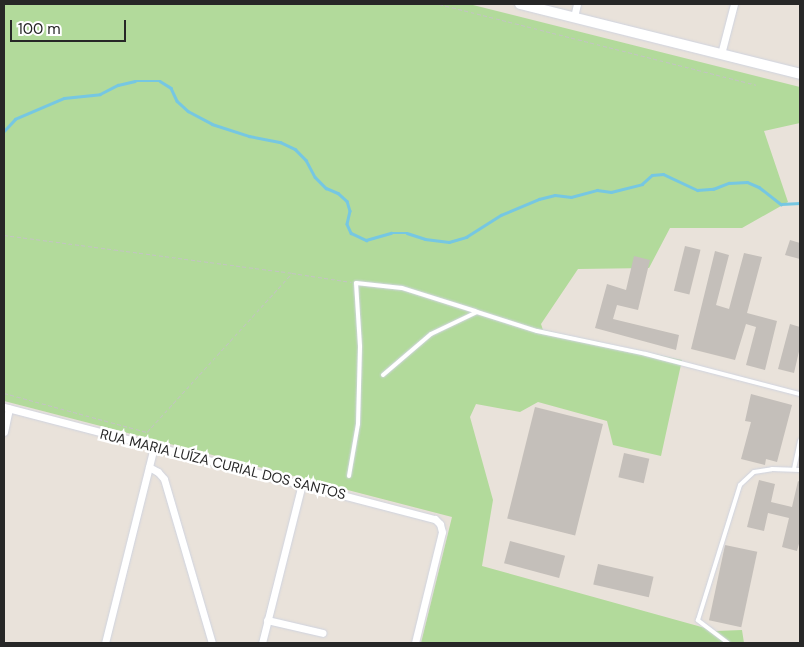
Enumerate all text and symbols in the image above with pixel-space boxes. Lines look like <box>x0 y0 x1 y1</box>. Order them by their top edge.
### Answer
scale bar <box>12 10 129 42</box>
text: 100 m <box>18 19 61 39</box>
street label: RUA MARIA LUÍZA CURIAL DOS SANTOS <box>98 425 348 503</box>

